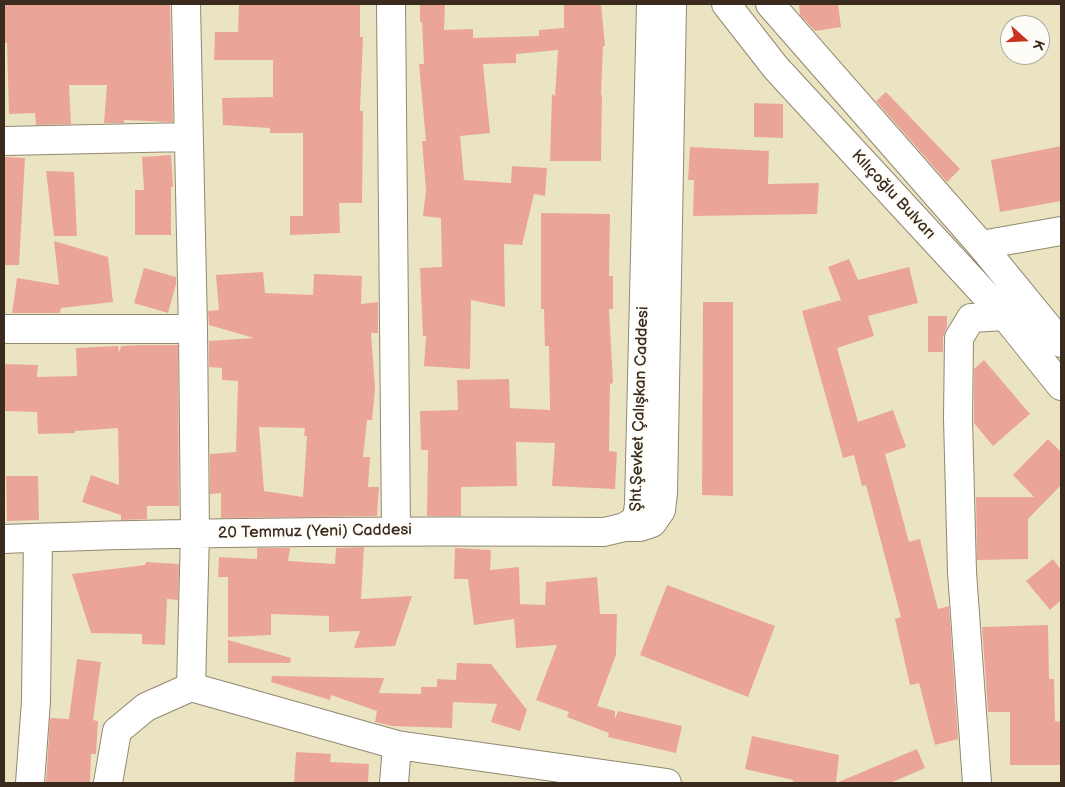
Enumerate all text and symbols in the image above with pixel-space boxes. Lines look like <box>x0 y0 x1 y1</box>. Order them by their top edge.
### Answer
north arrow <box>1000 15 1050 65</box>
text: K <box>1029 38 1048 52</box>
street label: Kılıçoğlu Bulvarı <box>847 147 939 243</box>
street label: Şht.Şevket Çalışkan Caddesi <box>627 306 653 512</box>
street label: 20 Temmuz (Yeni) Caddesi <box>218 521 412 543</box>

